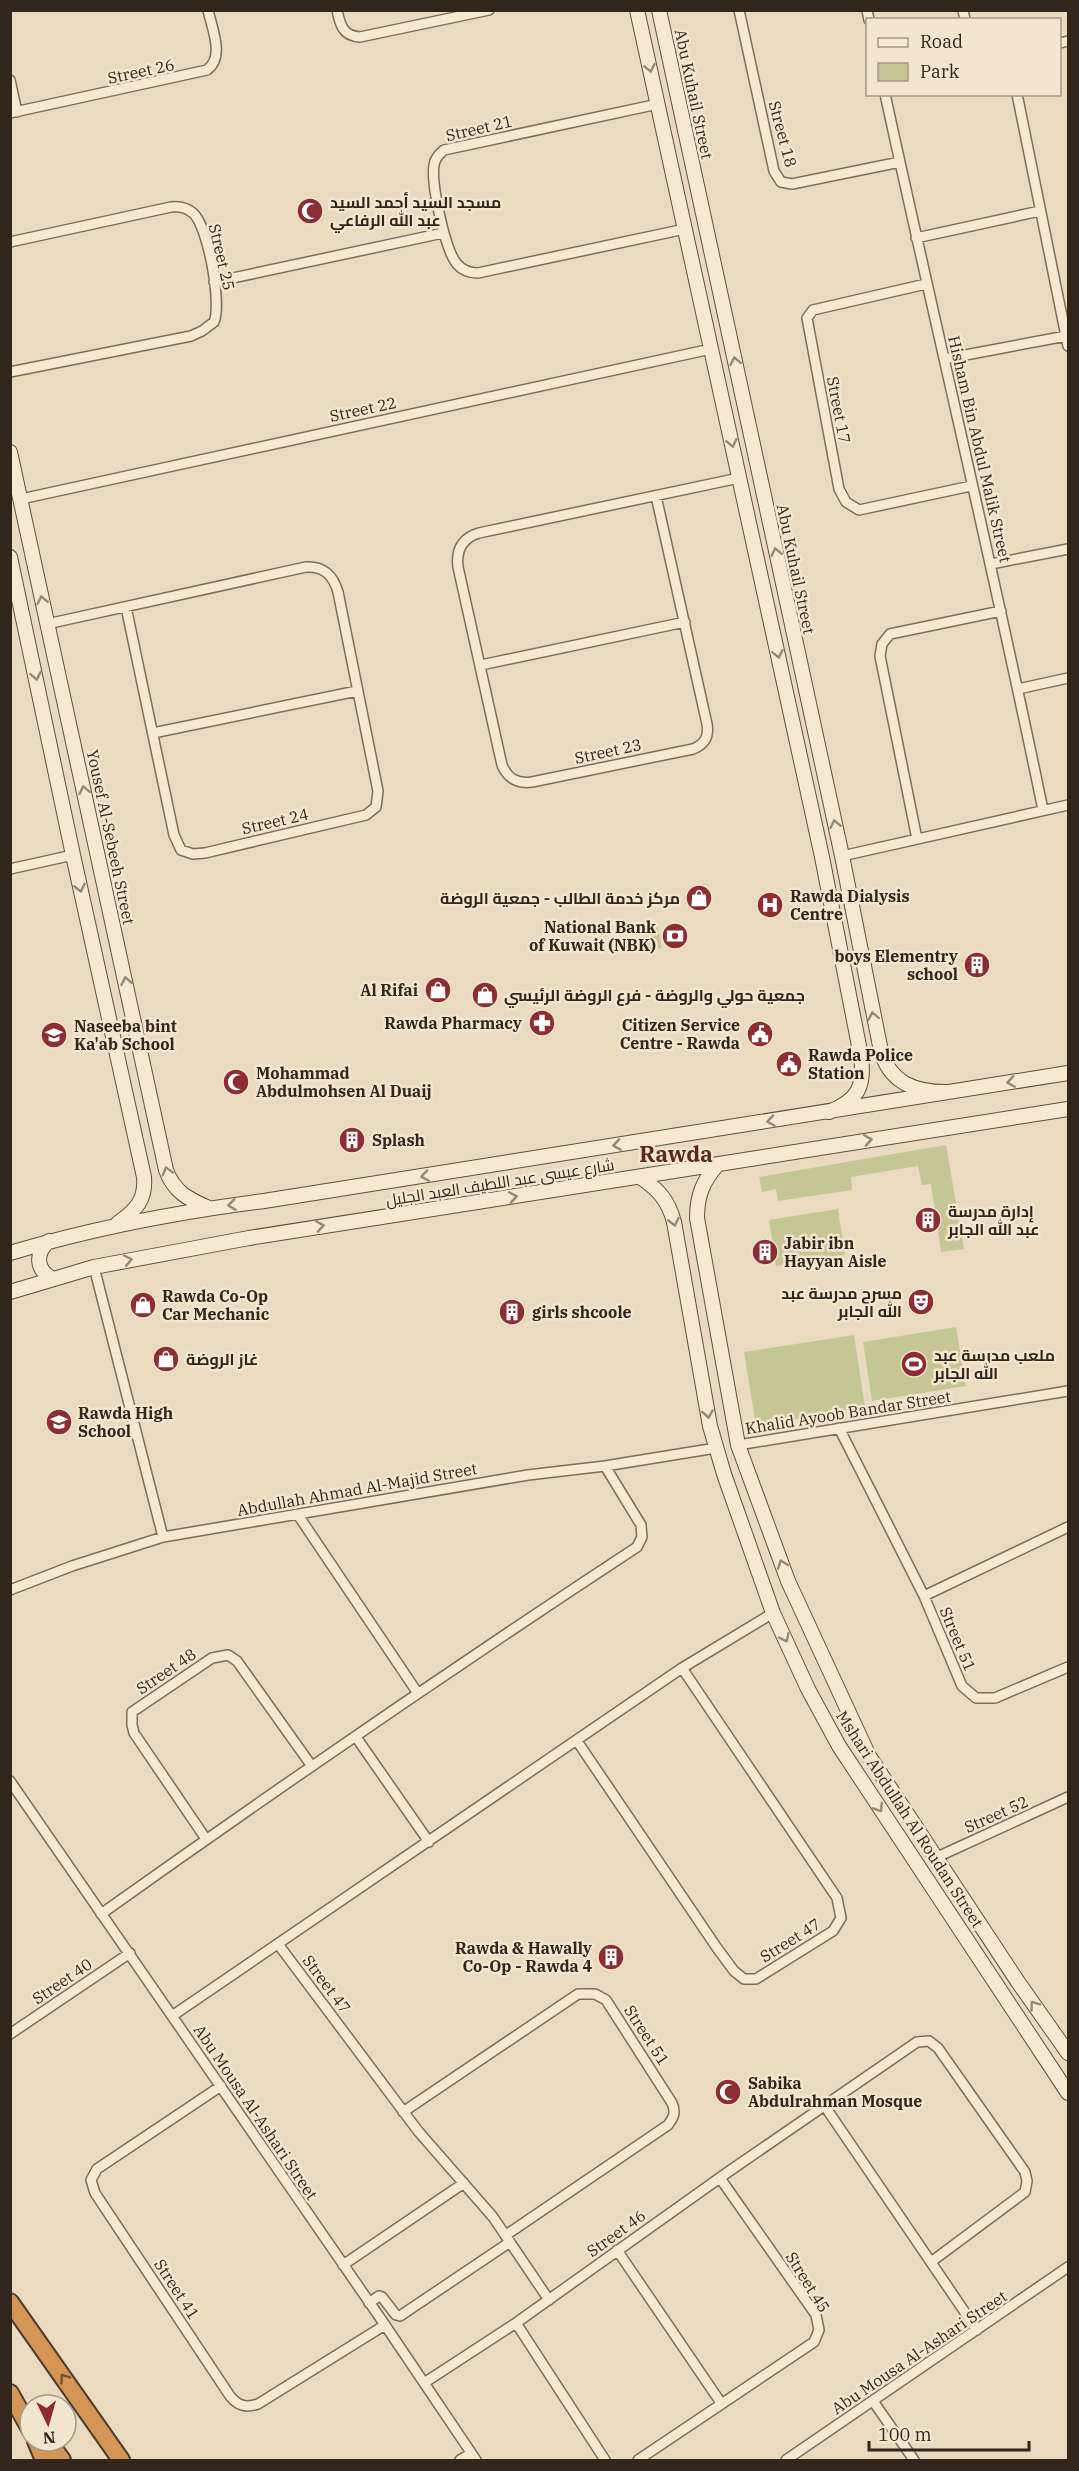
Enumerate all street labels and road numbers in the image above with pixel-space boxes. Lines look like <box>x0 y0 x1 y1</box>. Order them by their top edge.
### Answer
street label: Abu Kuhail Street <box>670 27 718 161</box>
street label: Street 26 <box>106 54 176 88</box>
street label: Street 18 <box>765 99 801 169</box>
street label: Street 21 <box>444 111 514 145</box>
street label: Street 25 <box>205 222 239 292</box>
street label: Hisham Bin Abdul Malik Street <box>944 334 1016 565</box>
street label: Street 17 <box>823 375 855 445</box>
street label: Street 22 <box>328 392 398 426</box>
street label: Abu Kuhail Street <box>772 502 820 636</box>
street label: Street 23 <box>573 734 643 768</box>
street label: Yousef Al-Sebeeh Street <box>83 748 139 927</box>
street label: Street 24 <box>240 804 310 838</box>
street label: شارع عيسى عبد اللطيف العبد الجليل <box>384 1154 616 1212</box>
street label: Khalid Ayoob Bandar Street <box>744 1386 953 1438</box>
street label: Abdullah Ahmad Al-Majid Street <box>235 1458 479 1520</box>
street label: Street 51 <box>936 1604 980 1674</box>
street label: Street 48 <box>132 1644 200 1698</box>
street label: Mshari Abdullah Al Roudan Street <box>832 1707 988 1932</box>
street label: Street 52 <box>961 1791 1031 1837</box>
street label: Street 47 <box>756 1914 824 1966</box>
street label: Street 47 <box>299 1951 355 2017</box>
street label: Street 40 <box>28 1954 96 2008</box>
street label: Street 51 <box>620 2001 674 2069</box>
street label: Abu Mousa Al-Ashari Street <box>190 2021 322 2204</box>
street label: Street 46 <box>583 2205 649 2261</box>
street label: Street 45 <box>782 2248 834 2316</box>
street label: Street 41 <box>150 2255 204 2323</box>
street label: Abu Mousa Al-Ashari Street <box>828 2286 1011 2418</box>

